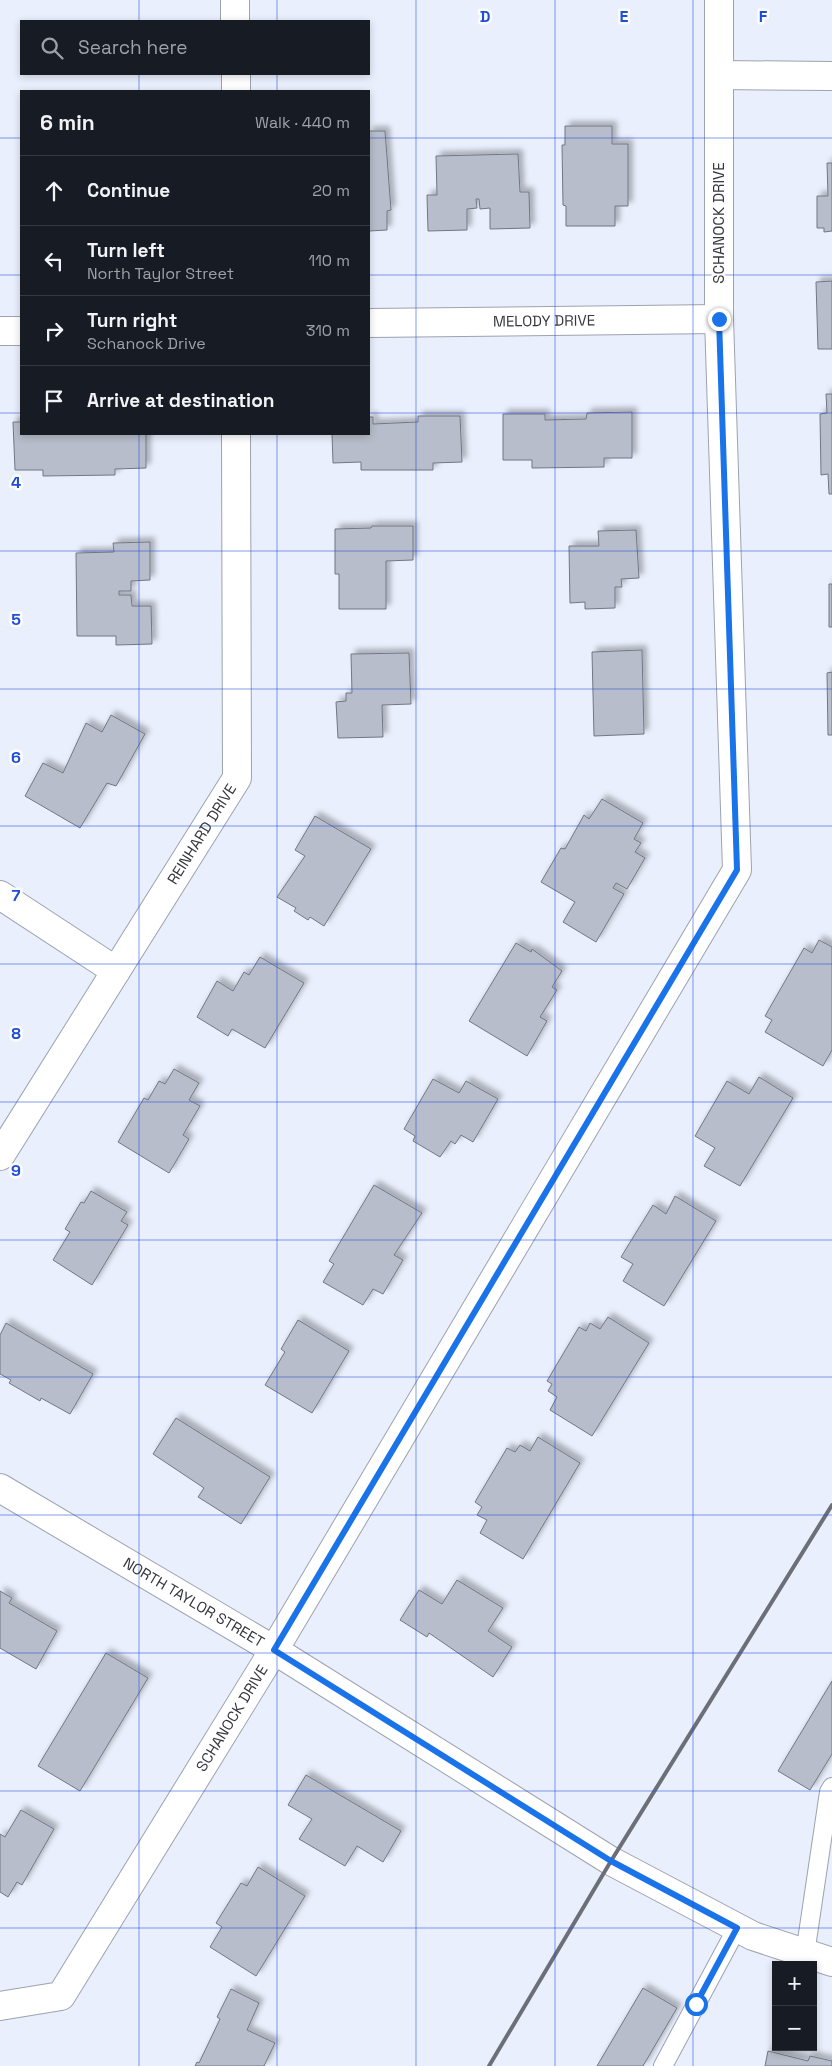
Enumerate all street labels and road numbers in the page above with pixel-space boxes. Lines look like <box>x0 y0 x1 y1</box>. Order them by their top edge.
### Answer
street label: SCHANOCK DRIVE <box>709 162 728 284</box>
street label: MELODY DRIVE <box>493 310 595 331</box>
street label: REINHARD DRIVE <box>163 780 240 888</box>
street label: NORTH TAYLOR STREET <box>120 1553 268 1651</box>
street label: SCHANOCK DRIVE <box>192 1661 272 1775</box>

